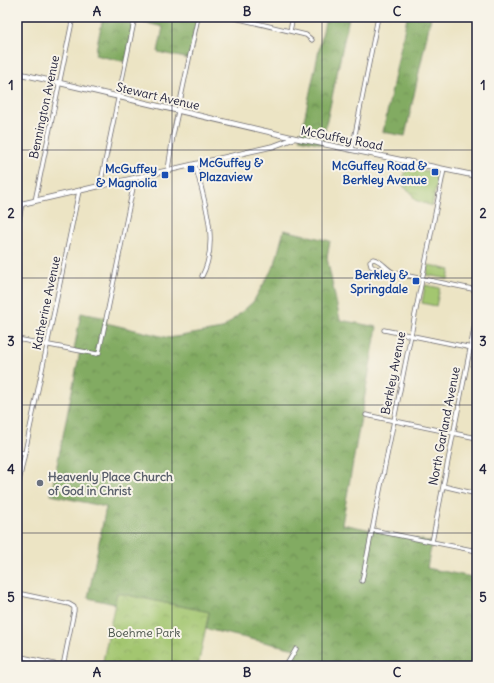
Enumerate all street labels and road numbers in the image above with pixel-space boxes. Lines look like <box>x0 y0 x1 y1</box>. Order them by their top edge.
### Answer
street label: Bennington Avenue <box>26 54 62 160</box>
street label: Stewart Avenue <box>115 79 201 113</box>
street label: McGuffey Road <box>300 123 384 153</box>
street label: Katherine Avenue <box>29 255 63 351</box>
street label: Berkley Avenue <box>378 330 408 416</box>
street label: North Garland Avenue <box>425 365 463 487</box>

